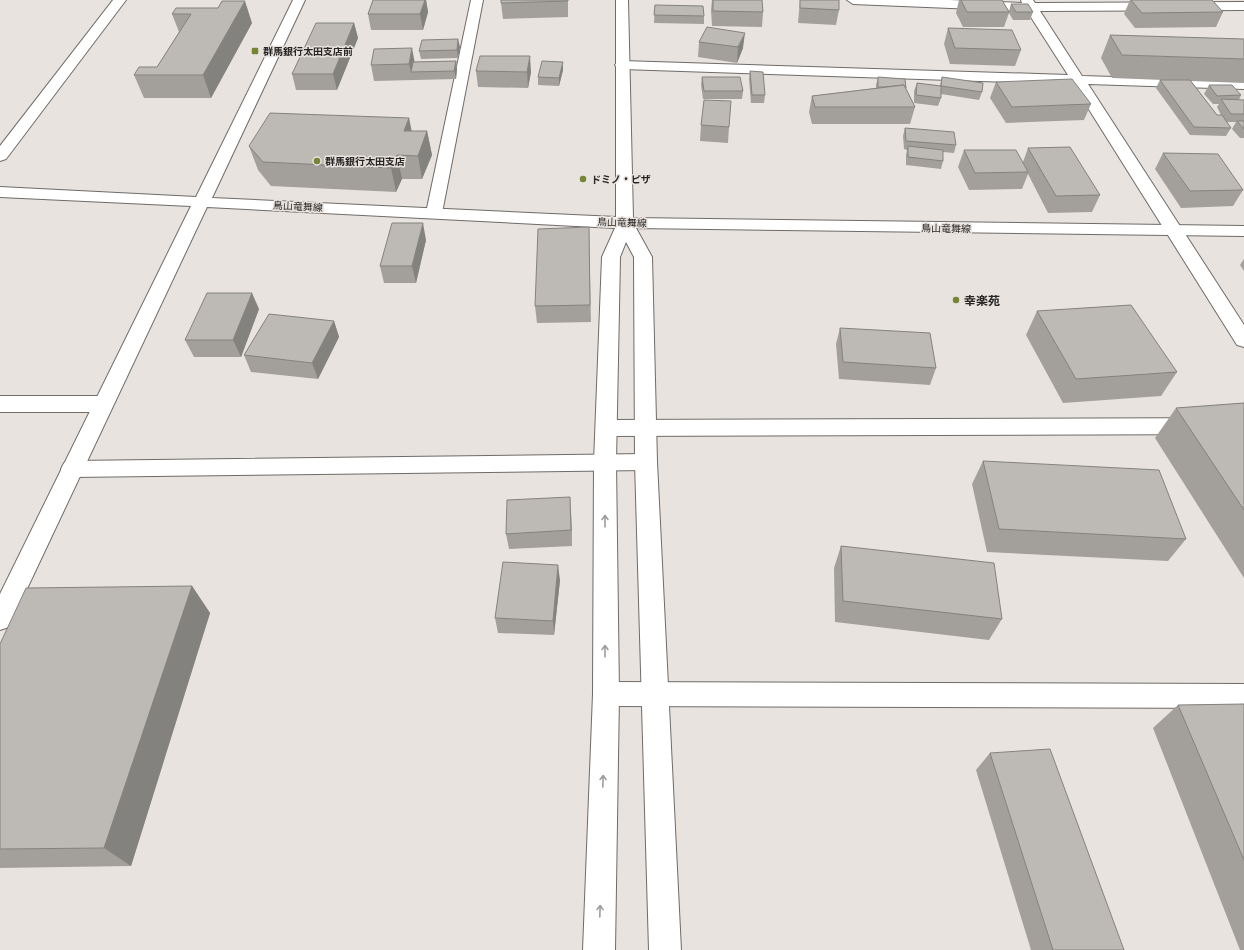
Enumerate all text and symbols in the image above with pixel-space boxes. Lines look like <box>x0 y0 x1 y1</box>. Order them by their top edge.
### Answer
place label: 群馬銀行太田支店前 <box>263 44 353 58</box>
marker: 群馬銀行太田支店前 <box>250 46 260 56</box>
place label: 群馬銀行太田支店 <box>325 154 405 168</box>
marker: 群馬銀行太田支店 <box>312 156 322 166</box>
place label: ドミノ・ピザ <box>591 172 651 186</box>
marker: ドミノ・ピザ <box>578 174 588 184</box>
street label: 鳥山竜舞線 <box>273 198 323 214</box>
street label: 鳥山竜舞線 <box>597 214 647 230</box>
street label: 鳥山竜舞線 <box>921 221 971 235</box>
place label: 幸楽苑 <box>964 292 1000 309</box>
marker: 幸楽苑 <box>951 295 961 305</box>
one-way arrow <box>601 515 609 528</box>
one-way arrow <box>601 645 609 658</box>
one-way arrow <box>599 775 607 788</box>
one-way arrow <box>596 905 603 918</box>

